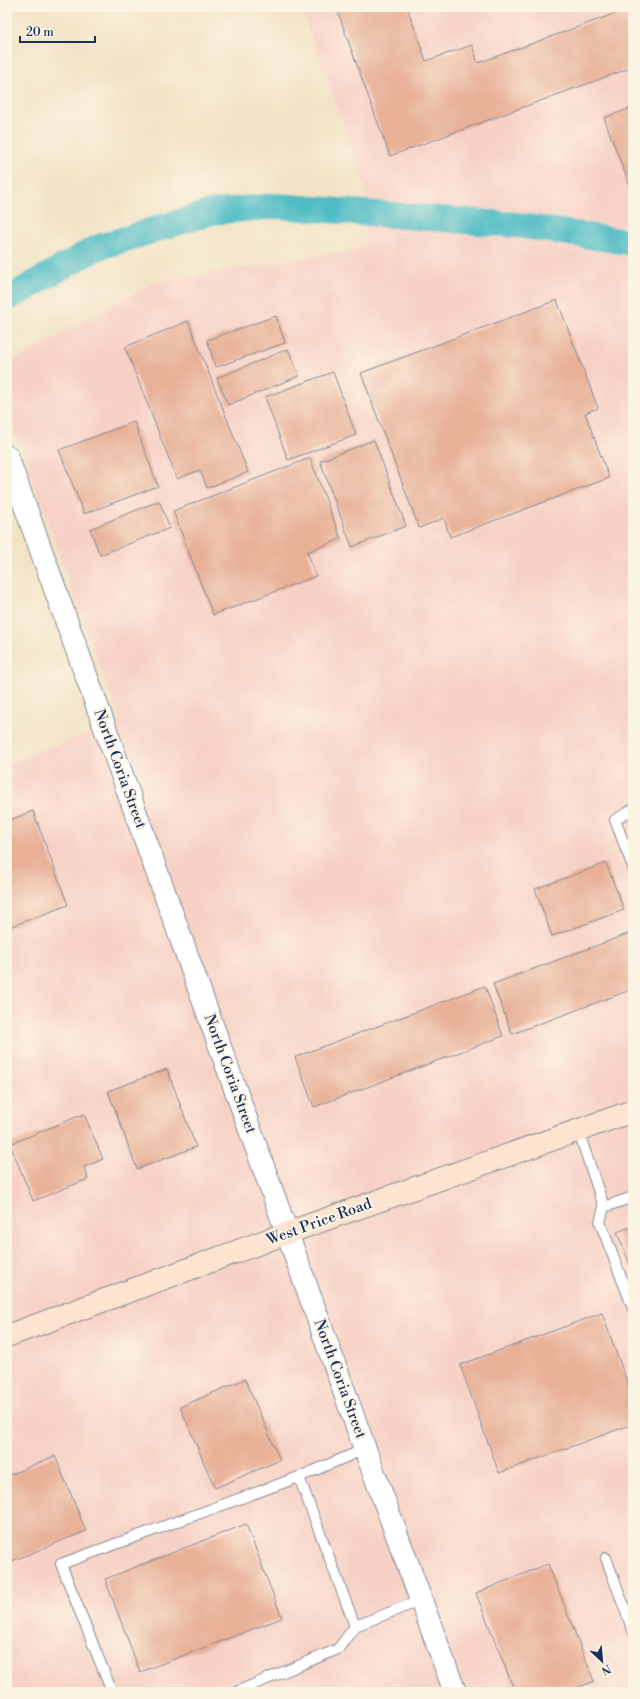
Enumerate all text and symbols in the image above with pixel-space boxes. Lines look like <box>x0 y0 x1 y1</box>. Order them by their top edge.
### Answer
scale bar <box>20 18 95 44</box>
text: 20 m <box>26 25 54 40</box>
street label: North Coria Street <box>90 707 151 832</box>
street label: North Coria Street <box>200 1012 261 1137</box>
street label: West Price Road <box>263 1194 375 1250</box>
street label: North Coria Street <box>310 1317 371 1442</box>
north arrow <box>582 1641 622 1681</box>
text: N <box>599 1661 613 1677</box>

